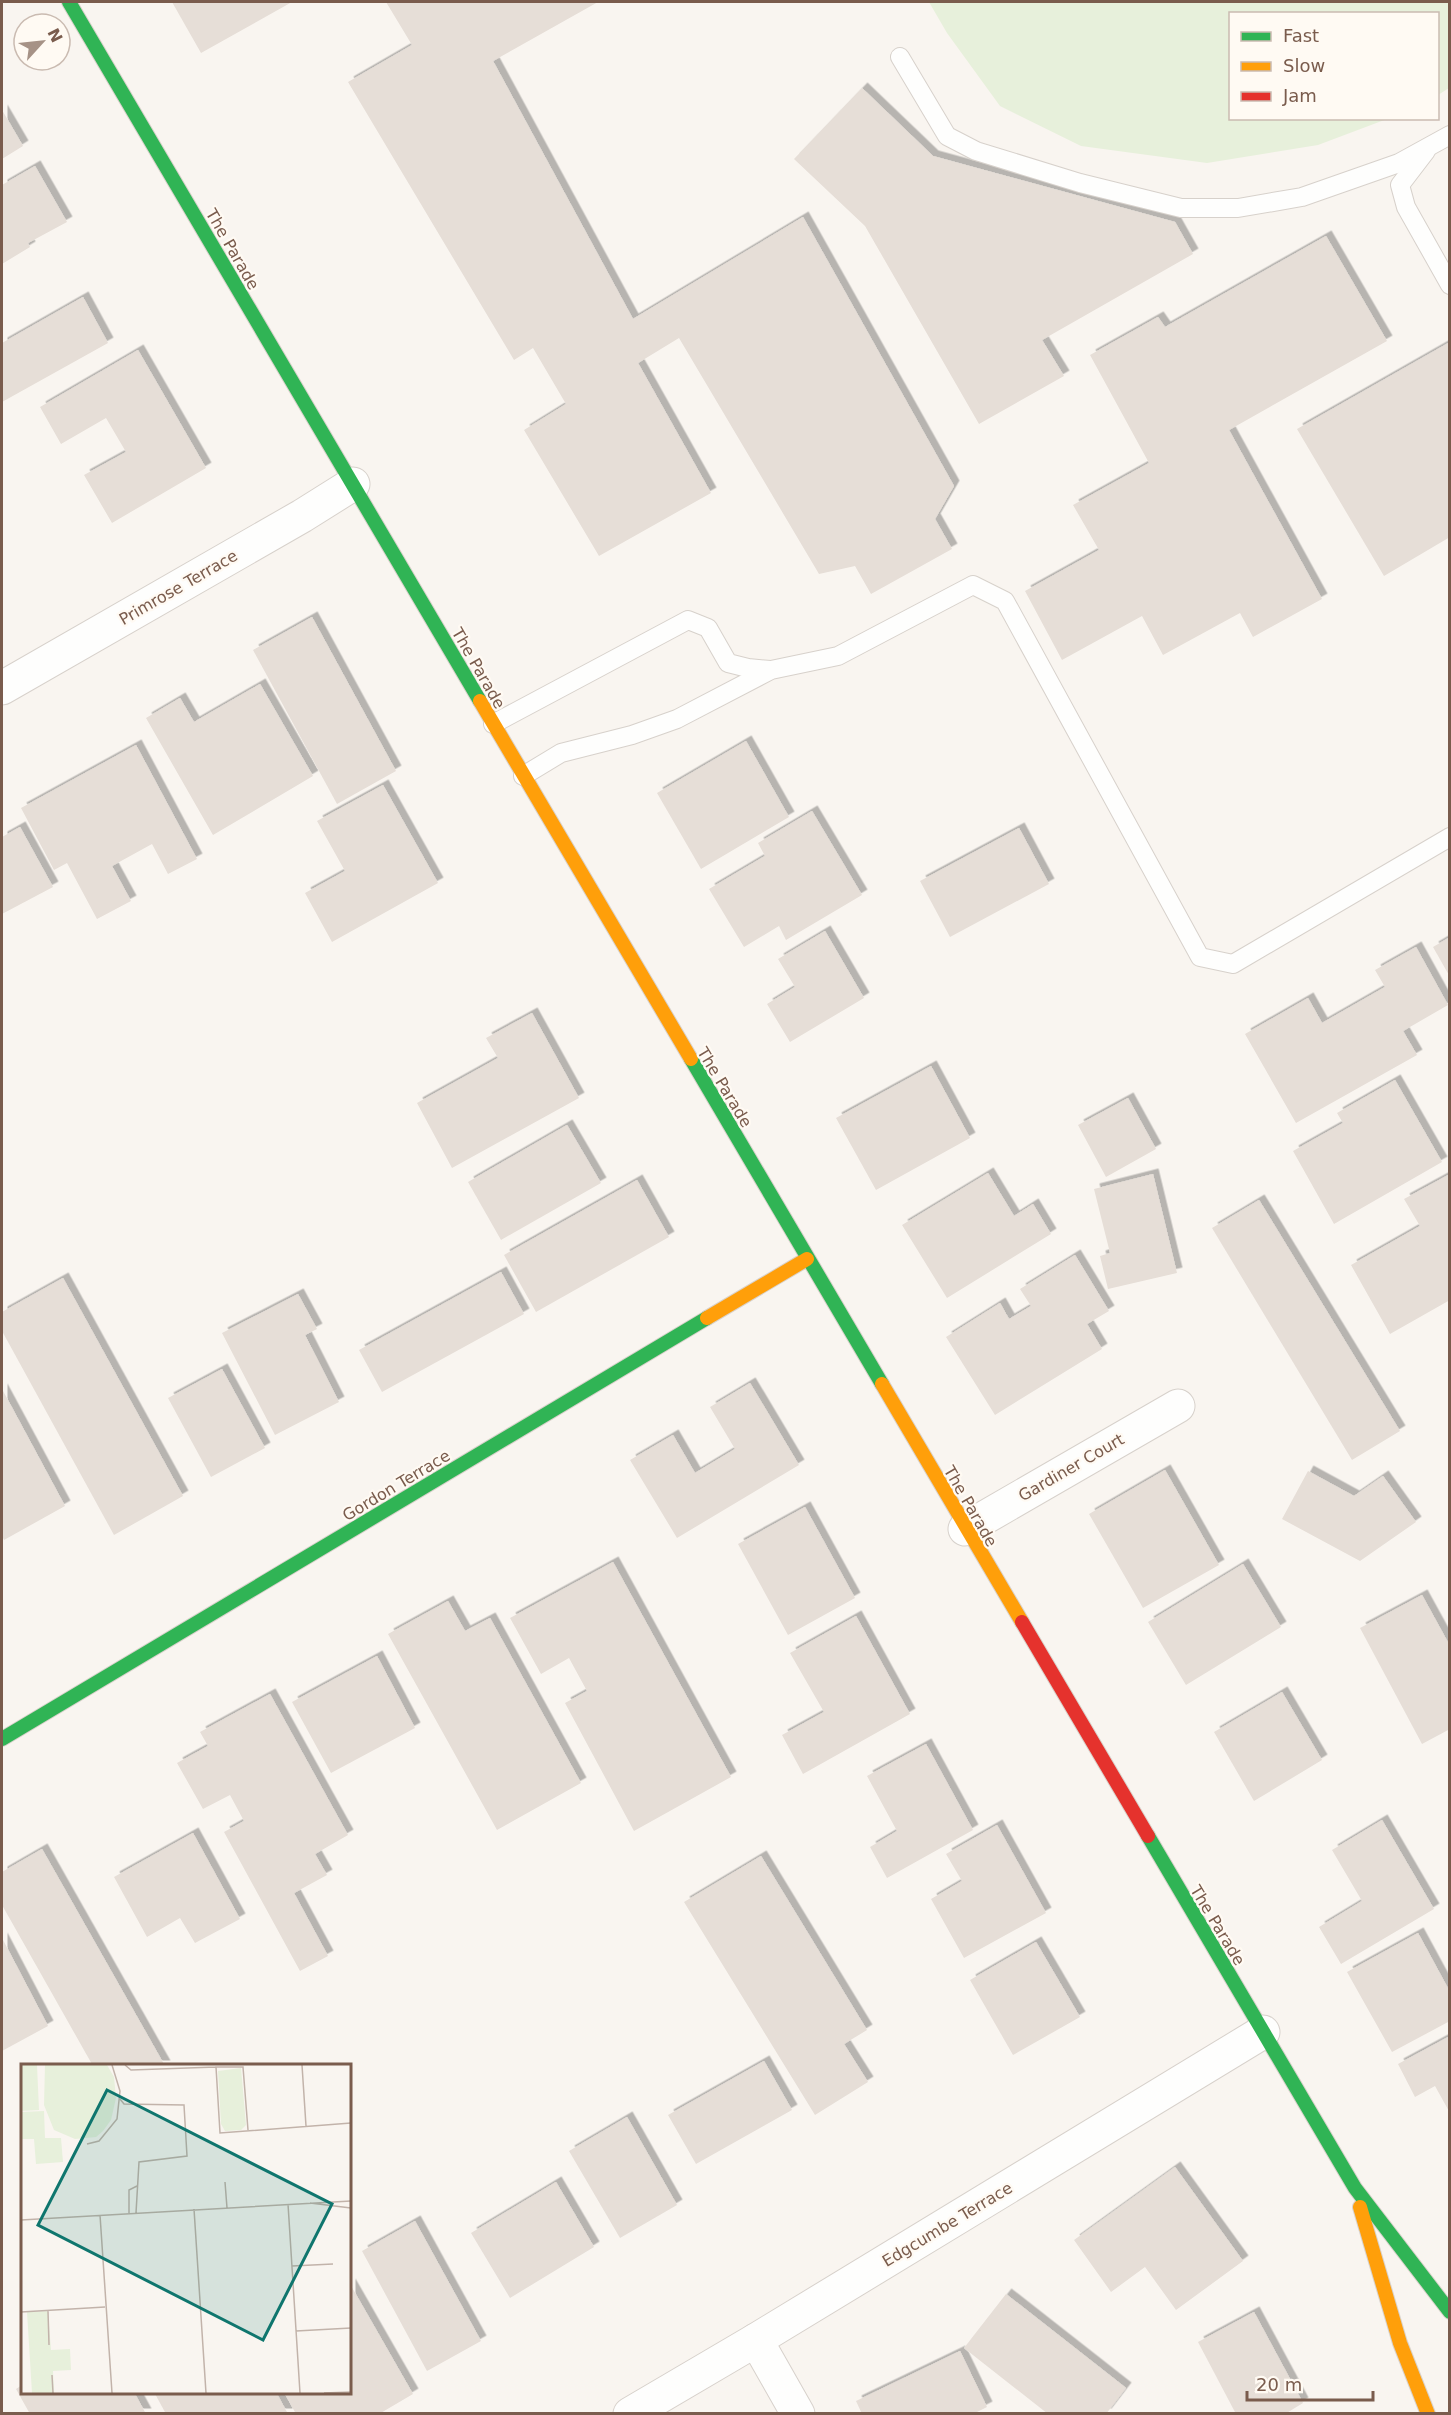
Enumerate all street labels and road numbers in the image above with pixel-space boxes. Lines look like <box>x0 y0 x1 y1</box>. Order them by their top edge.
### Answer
street label: The Parade <box>201 205 263 293</box>
street label: Primrose Terrace <box>116 546 241 629</box>
street label: The Parade <box>447 624 509 712</box>
street label: The Parade <box>693 1043 756 1131</box>
street label: Gardiner Court <box>1015 1430 1127 1505</box>
street label: Gordon Terrace <box>339 1446 453 1525</box>
street label: The Parade <box>939 1462 1001 1550</box>
street label: The Parade <box>1186 1881 1249 1969</box>
street label: Edgcumbe Terrace <box>879 2178 1016 2271</box>

